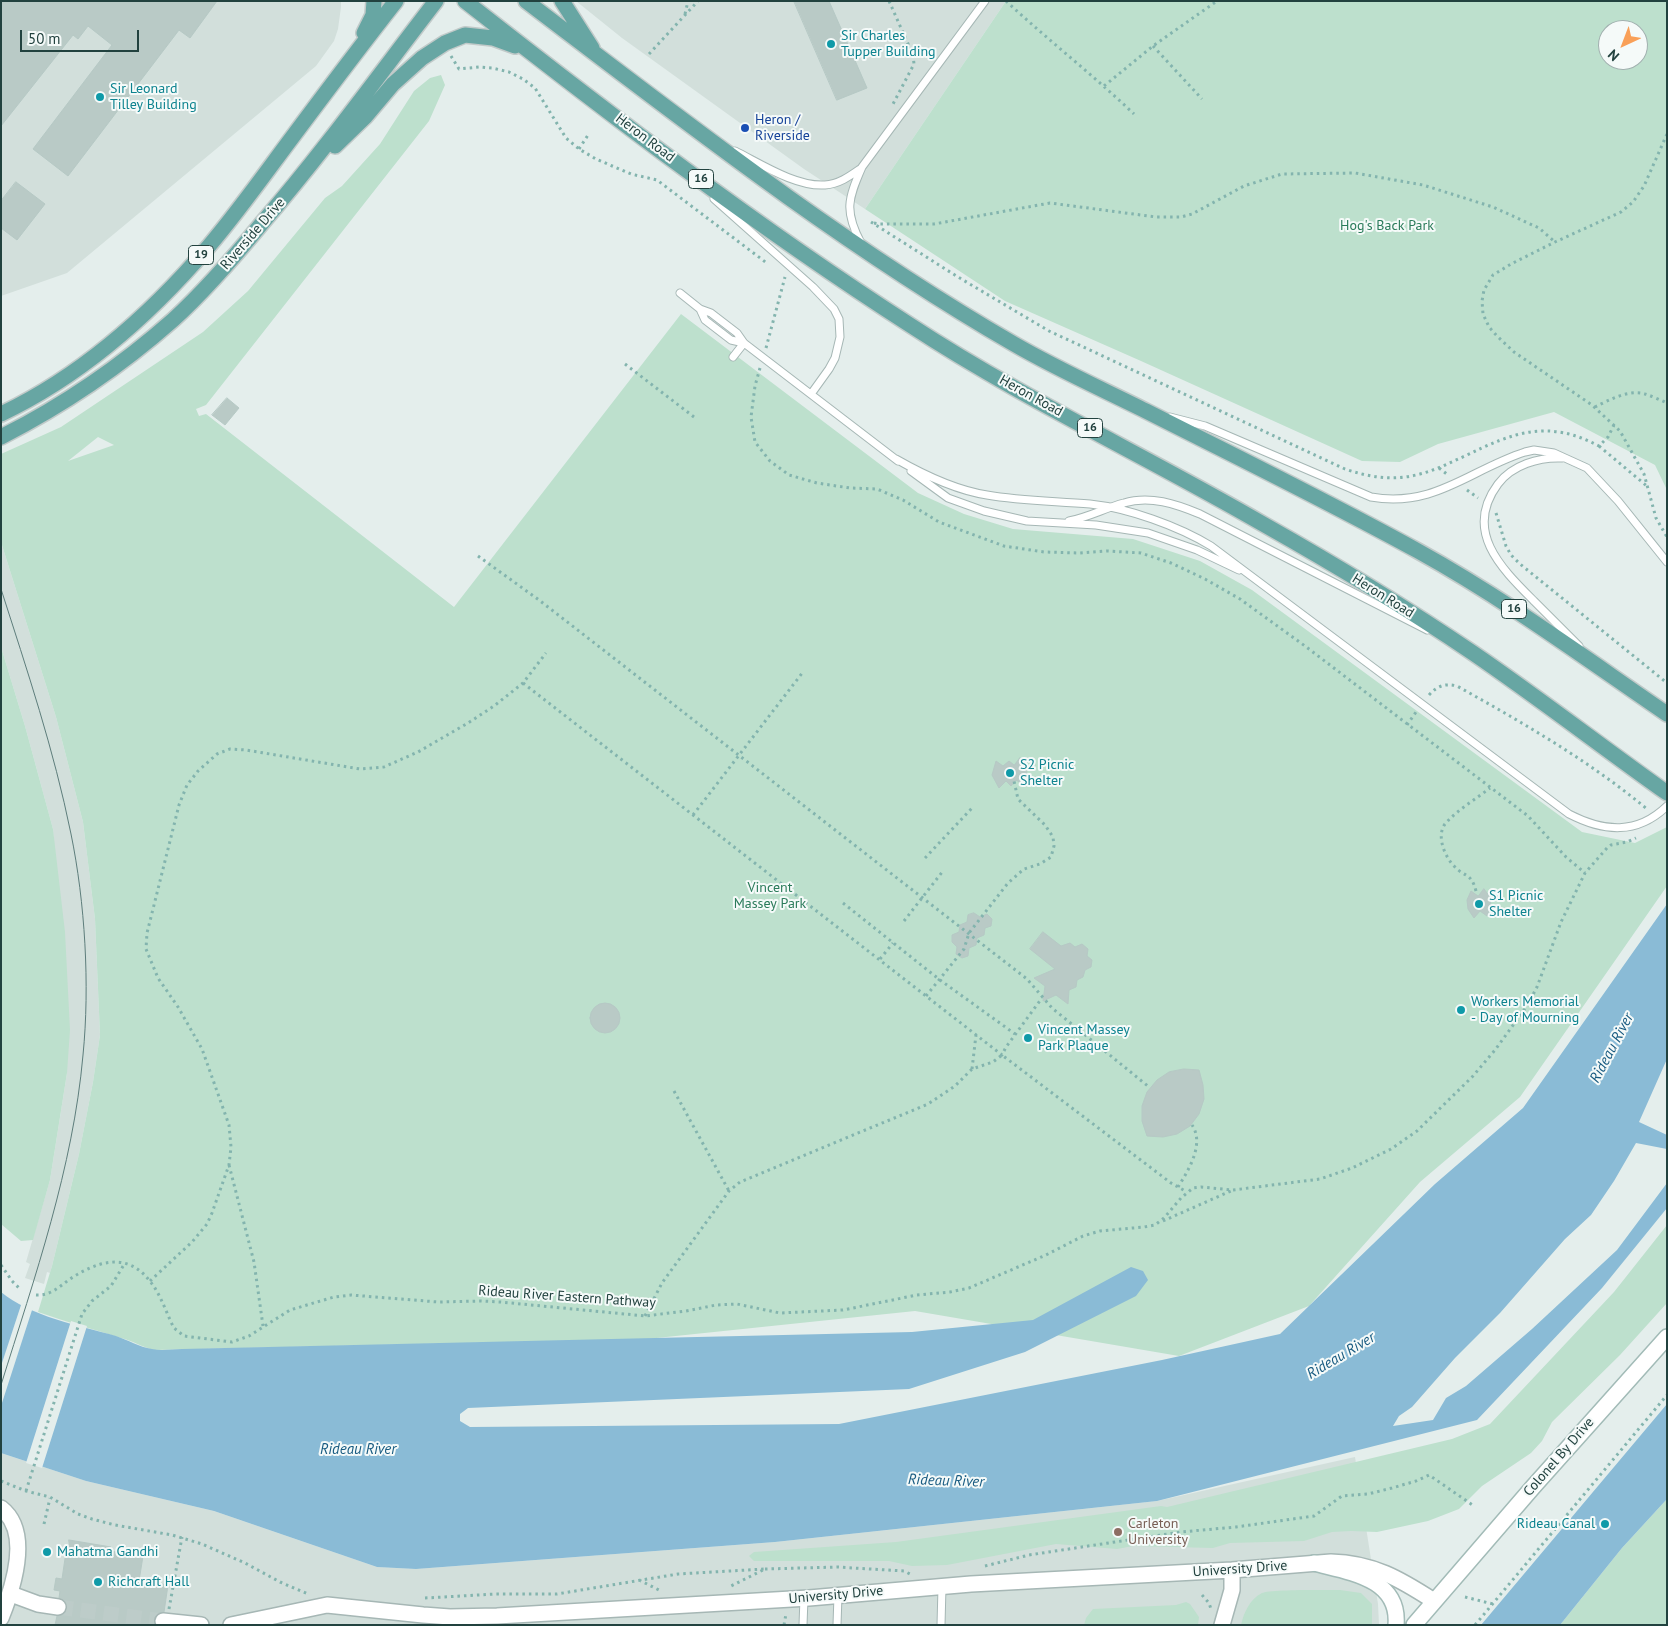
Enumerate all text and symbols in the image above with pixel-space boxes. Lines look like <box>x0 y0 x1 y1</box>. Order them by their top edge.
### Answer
scale bar <box>22 20 141 52</box>
north arrow <box>1598 20 1648 70</box>
place label: Sir Charles Tupper Building <box>841 28 936 60</box>
text: 50 m <box>28 29 61 48</box>
marker: Sir Charles Tupper Building <box>825 38 837 50</box>
text: N <box>1604 46 1623 65</box>
place label: Sir Leonard Tilley Building <box>110 81 197 114</box>
marker: Sir Leonard Tilley Building <box>94 91 106 103</box>
street label: Heron Road <box>612 110 678 166</box>
place label: Heron / Riverside <box>755 112 810 144</box>
marker: Heron / Riverside <box>739 122 751 134</box>
road number: 16 <box>688 170 714 188</box>
street label: Riverside Drive <box>217 195 289 273</box>
park label: Hog's Back Park <box>1340 218 1434 234</box>
road number: 19 <box>188 246 214 264</box>
street label: Heron Road <box>996 372 1066 420</box>
road number: 16 <box>1078 418 1102 438</box>
street label: Heron Road <box>1349 570 1417 622</box>
road number: 16 <box>1502 600 1526 618</box>
place label: S2 Picnic Shelter <box>1020 757 1074 790</box>
marker: S2 Picnic Shelter <box>1004 767 1016 779</box>
park label: Vincent Massey Park <box>734 880 806 912</box>
place label: S1 Picnic Shelter <box>1489 888 1543 920</box>
marker: S1 Picnic Shelter <box>1473 898 1485 910</box>
place label: Workers Memorial - Day of Mourning <box>1471 994 1579 1026</box>
marker: Workers Memorial - Day of Mourning <box>1455 1004 1467 1016</box>
water label: Rideau River <box>1586 1010 1638 1086</box>
place label: Vincent Massey Park Plaque <box>1038 1022 1130 1054</box>
marker: Vincent Massey Park Plaque <box>1022 1032 1034 1044</box>
street label: Rideau River Eastern Pathway <box>478 1282 656 1312</box>
water label: Rideau River <box>1304 1329 1378 1383</box>
street label: Colonel By Drive <box>1520 1414 1598 1500</box>
water label: Rideau River <box>320 1441 396 1459</box>
water label: Rideau River <box>908 1471 984 1491</box>
place label: Carleton University <box>1128 1516 1188 1548</box>
place label: Rideau Canal <box>1517 1516 1595 1532</box>
marker: Rideau Canal <box>1599 1518 1611 1530</box>
marker: Carleton University <box>1112 1526 1124 1538</box>
place label: Mahatma Gandhi <box>57 1544 159 1560</box>
marker: Mahatma Gandhi <box>41 1546 53 1558</box>
street label: University Drive <box>1192 1557 1288 1581</box>
place label: Richcraft Hall <box>108 1574 189 1590</box>
marker: Richcraft Hall <box>92 1576 104 1588</box>
street label: University Drive <box>788 1582 884 1608</box>

